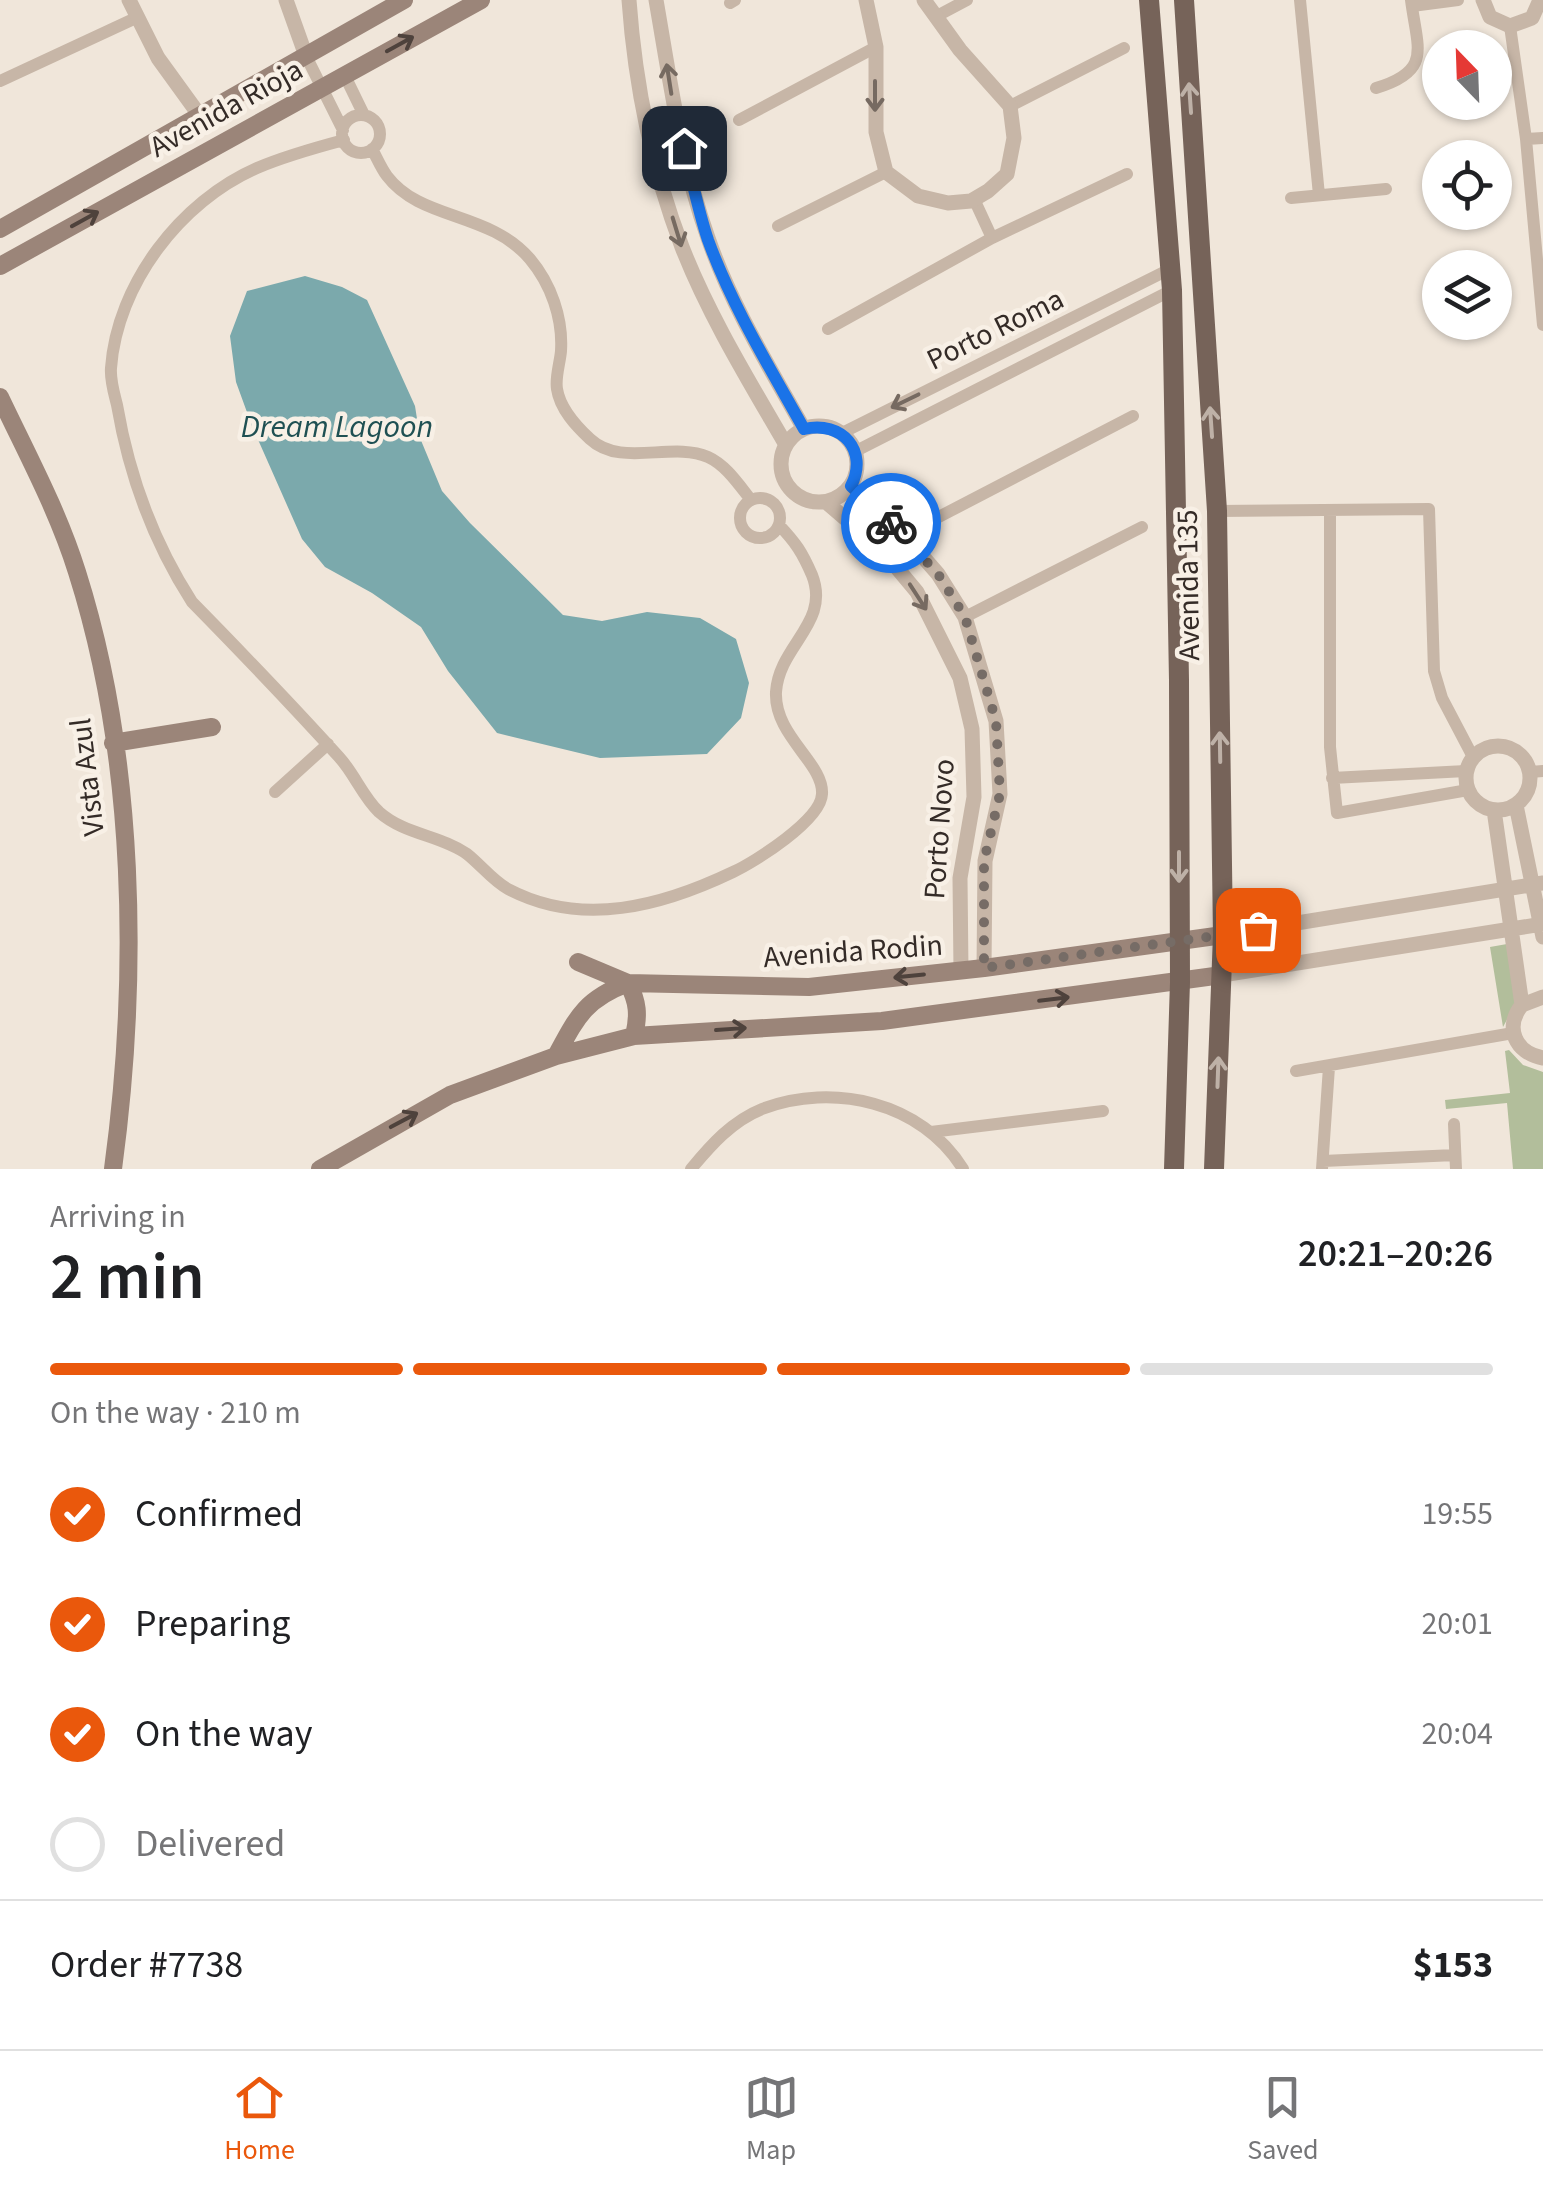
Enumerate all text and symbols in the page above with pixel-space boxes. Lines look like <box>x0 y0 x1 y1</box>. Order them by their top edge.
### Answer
north arrow <box>1422 30 1512 120</box>
map controls <box>1422 30 1512 340</box>
one-way arrow <box>385 34 414 54</box>
street label: Avenida Rioja <box>142 49 311 168</box>
one-way arrow <box>660 63 678 96</box>
one-way arrow <box>866 80 884 112</box>
one-way arrow <box>1180 82 1199 114</box>
pin <box>642 106 727 191</box>
icon: home <box>657 121 712 176</box>
button: locate <box>1422 140 1512 230</box>
one-way arrow <box>70 208 99 228</box>
one-way arrow <box>670 215 688 247</box>
button: layers <box>1422 250 1512 340</box>
street label: Porto Roma <box>919 278 1071 381</box>
one-way arrow <box>891 392 921 411</box>
water label: Dream Lagoon <box>241 404 433 450</box>
one-way arrow <box>1201 406 1220 438</box>
courier <box>841 473 941 573</box>
icon: bike <box>864 496 919 551</box>
street label: Avenida 135 <box>1166 509 1211 661</box>
one-way arrow <box>908 582 929 610</box>
street label: Vista Azul <box>59 716 116 838</box>
one-way arrow <box>1211 731 1230 763</box>
street label: Porto Novo <box>913 757 966 901</box>
one-way arrow <box>1170 850 1188 882</box>
pin <box>1216 888 1301 973</box>
icon: bag <box>1231 903 1286 958</box>
street label: Avenida Rodin <box>762 924 944 979</box>
one-way arrow <box>893 967 925 986</box>
one-way arrow <box>1038 989 1070 1007</box>
one-way arrow <box>714 1019 746 1038</box>
one-way arrow <box>1208 1056 1227 1088</box>
one-way arrow <box>389 1109 418 1129</box>
text: Arriving in <box>50 1194 186 1240</box>
text: 20:21–20:26 <box>1298 1227 1493 1281</box>
text: 2 min <box>50 1231 205 1324</box>
text: On the way · 210 m <box>50 1390 301 1436</box>
icon: check <box>50 1487 105 1542</box>
text: Confirmed <box>135 1487 303 1541</box>
text: 19:55 <box>1421 1491 1493 1537</box>
icon: check <box>50 1597 105 1652</box>
text: Preparing <box>135 1597 290 1651</box>
text: 20:01 <box>1421 1601 1493 1647</box>
icon: check <box>50 1707 105 1762</box>
text: On the way <box>135 1707 312 1761</box>
text: 20:04 <box>1421 1711 1493 1757</box>
text: Delivered <box>135 1817 285 1871</box>
text: Order #7738 <box>50 1938 243 1992</box>
text: $153 <box>1413 1938 1493 1992</box>
tab: Home <box>224 2070 295 2170</box>
tab: Map <box>744 2070 799 2170</box>
tab: Saved <box>1247 2070 1319 2170</box>

